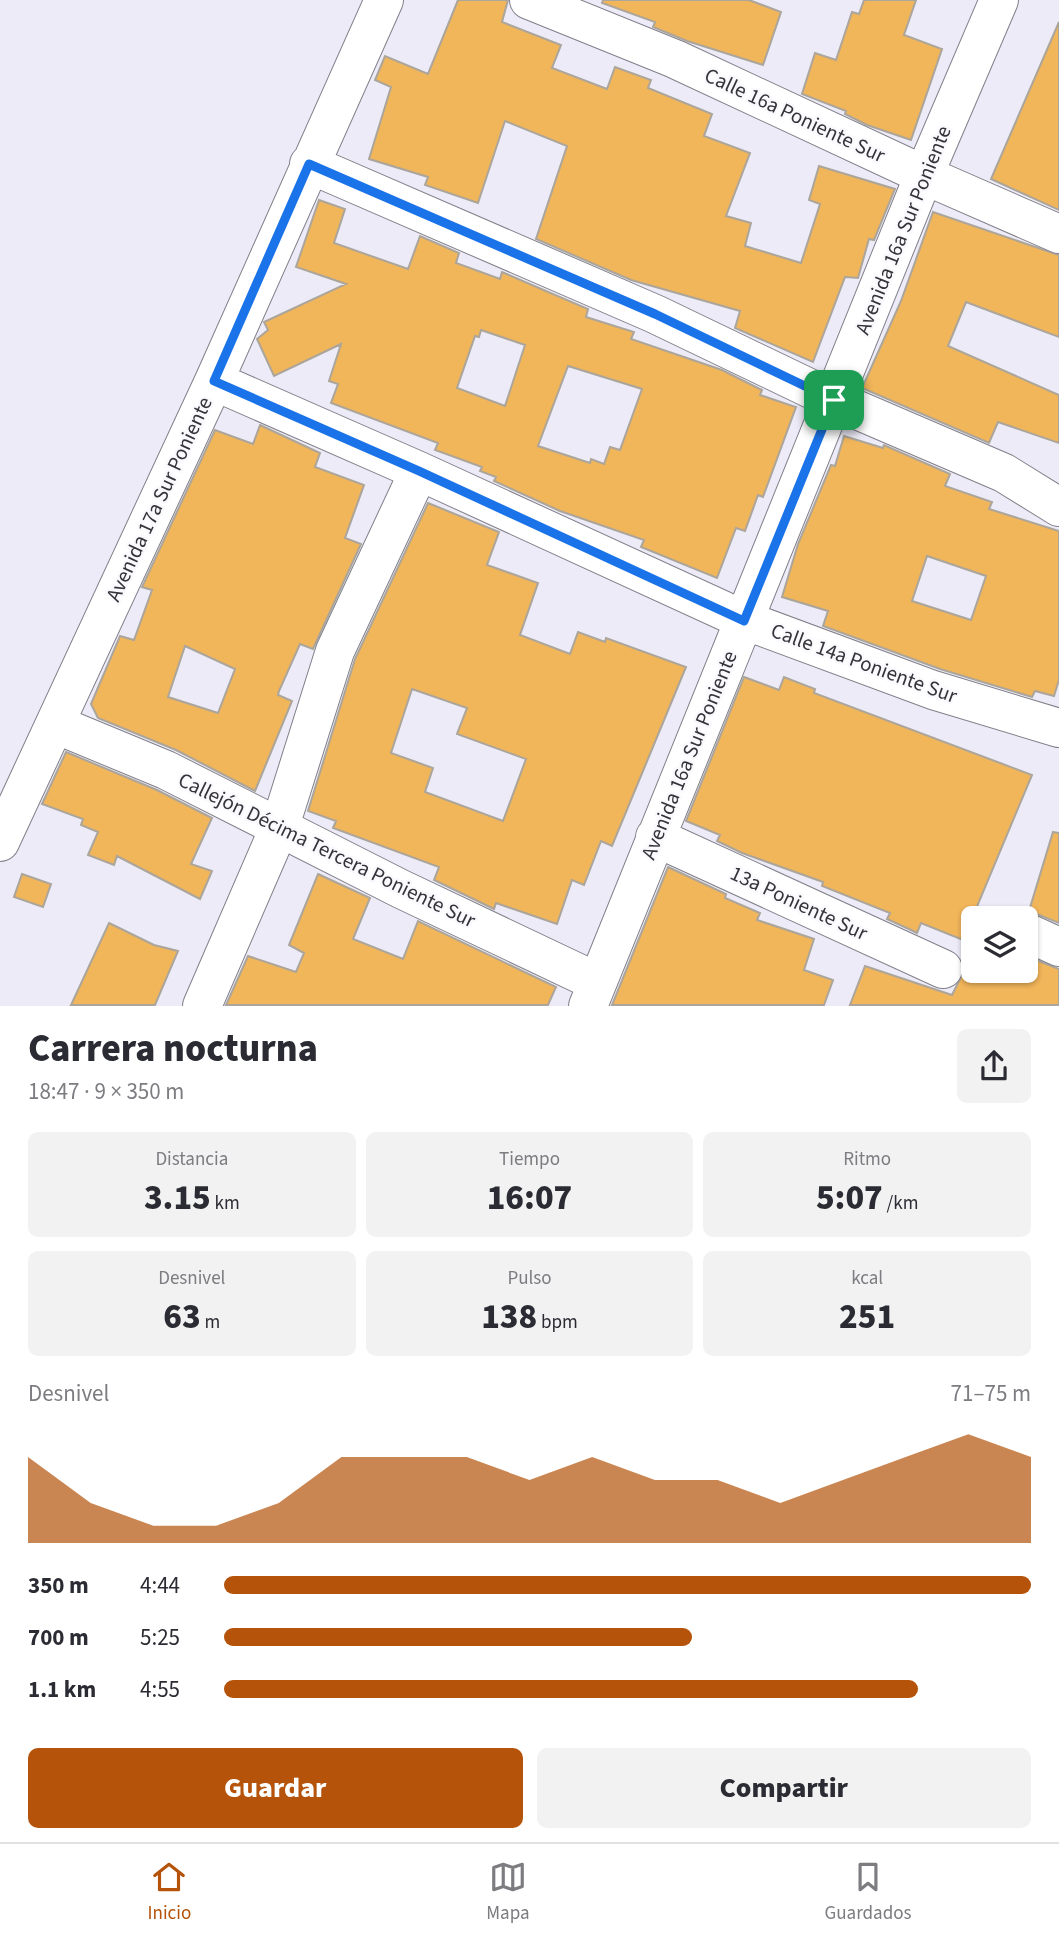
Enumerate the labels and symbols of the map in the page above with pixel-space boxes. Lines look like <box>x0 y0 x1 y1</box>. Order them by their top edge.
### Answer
street label: Calle 16a Poniente Sur <box>700 60 891 170</box>
street label: Avenida 16a Sur Poniente <box>847 121 959 339</box>
pin <box>804 370 864 430</box>
street label: Avenida 17a Sur Poniente <box>98 392 220 606</box>
street label: Calle 14a Poniente Sur <box>767 615 962 711</box>
street label: Avenida 16a Sur Poniente <box>633 646 745 864</box>
street label: Callejón Décima Tercera Poniente Sur <box>173 765 481 936</box>
street label: 13a Poniente Sur <box>725 858 873 948</box>

